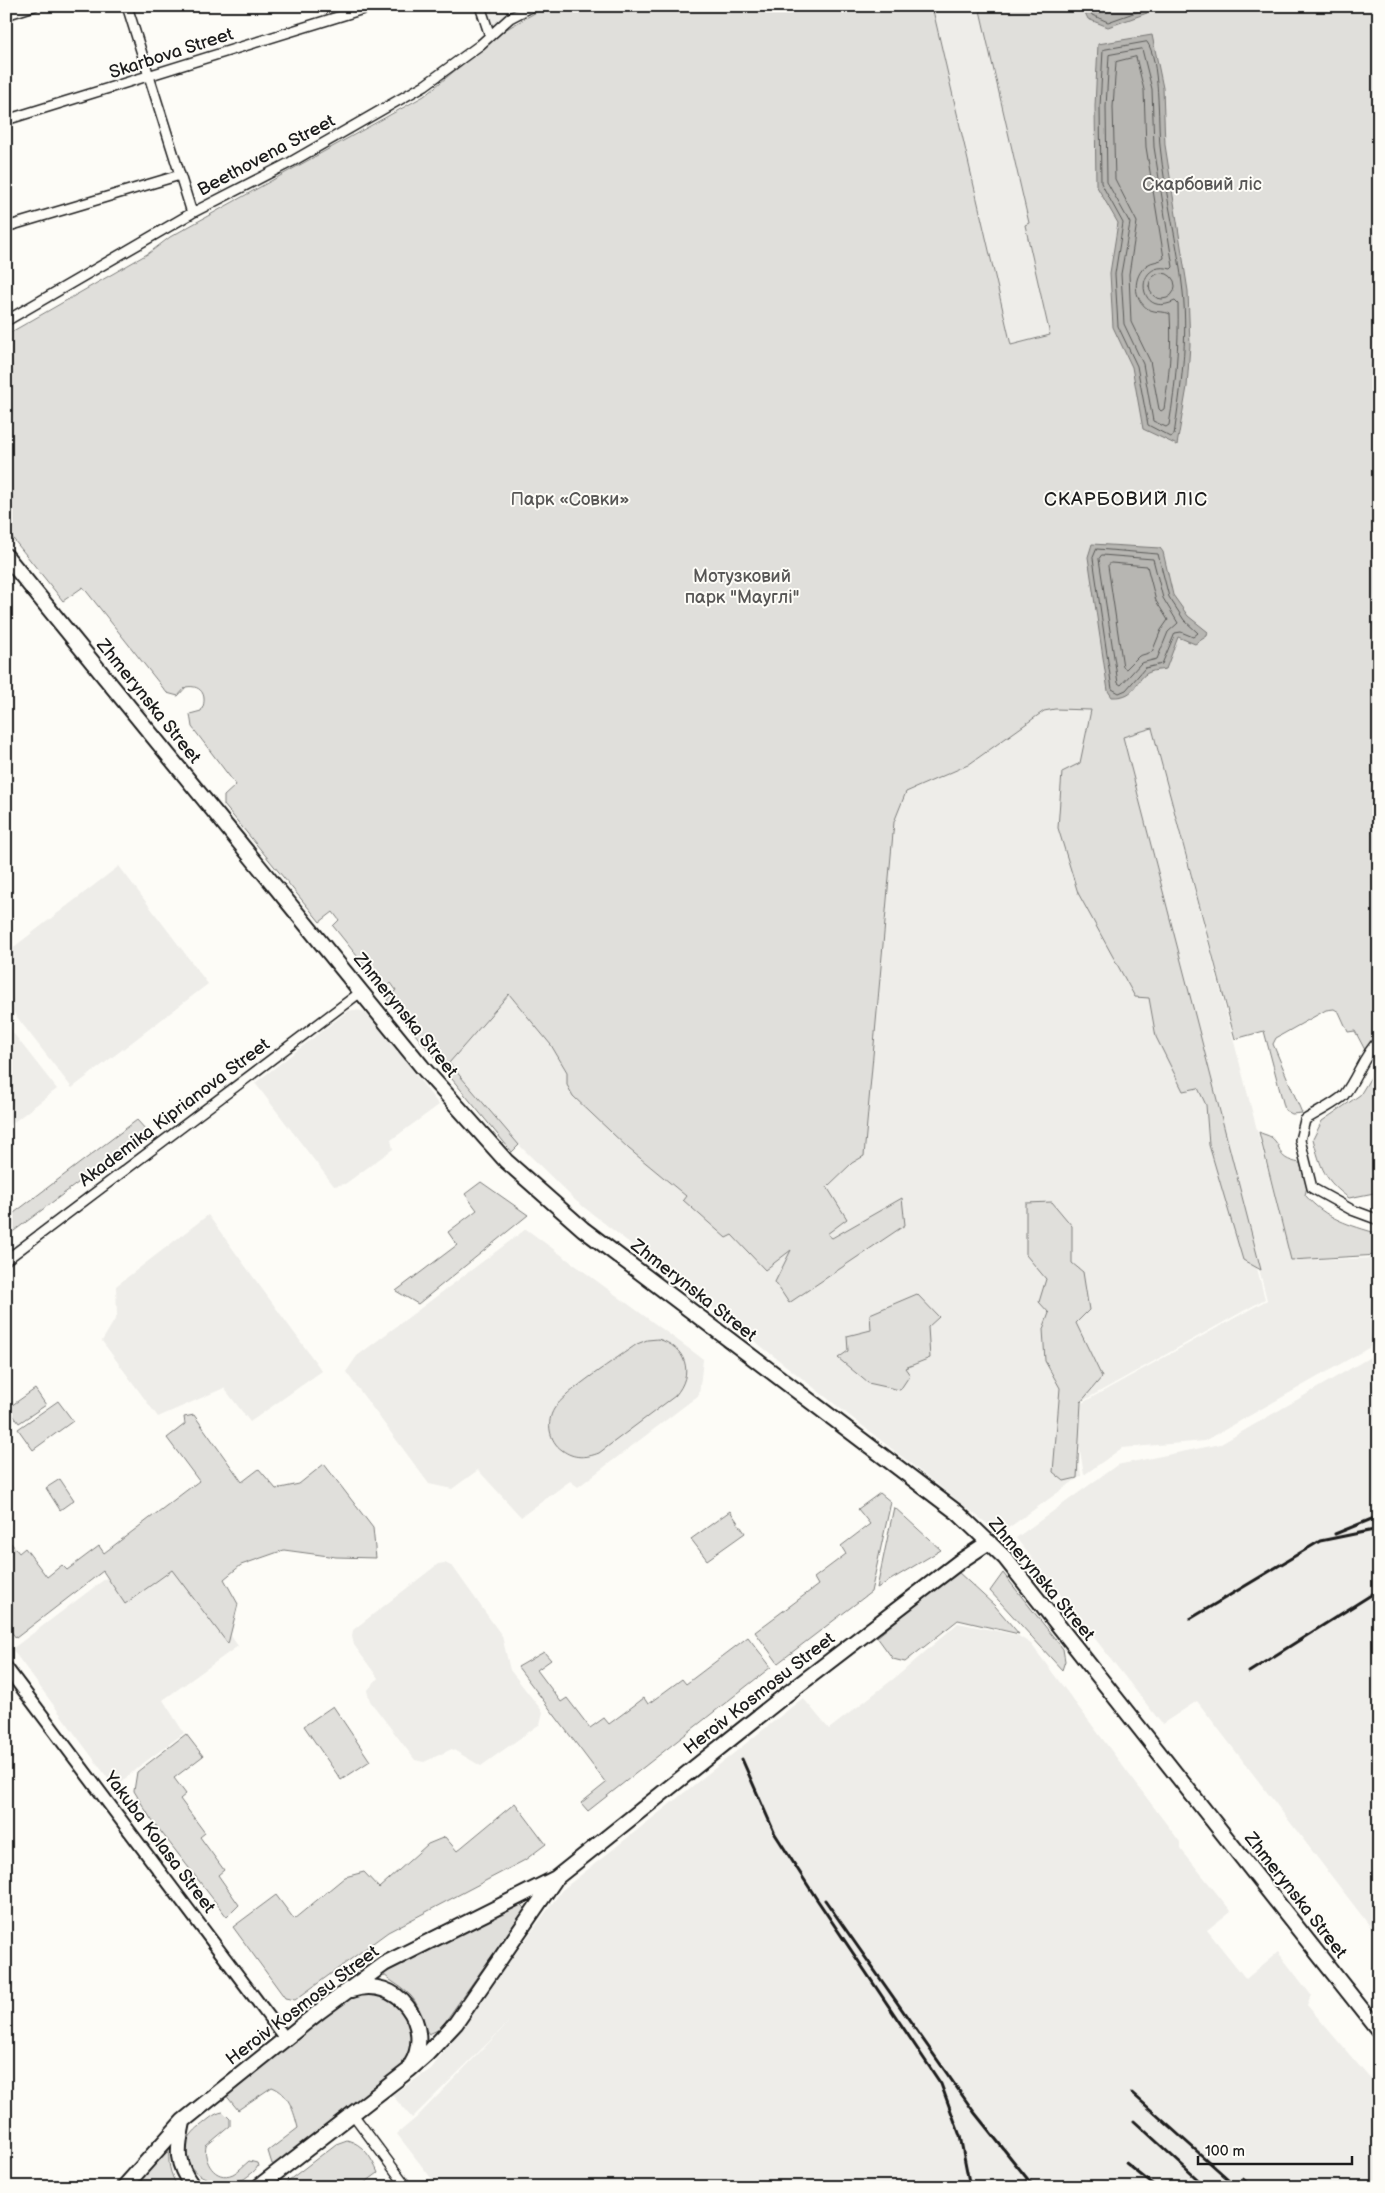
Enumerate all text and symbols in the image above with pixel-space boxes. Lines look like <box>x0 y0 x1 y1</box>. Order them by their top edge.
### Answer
street label: Skarbova Street <box>107 23 236 83</box>
street label: Beethovena Street <box>194 110 339 201</box>
park label: Скарбовий ліс <box>1142 174 1262 195</box>
district label: СКАРБОВИЙ ЛІС <box>1044 488 1208 511</box>
park label: Парк «Совки» <box>511 489 629 510</box>
park label: Мотузковий парк "Мауглі" <box>685 566 799 608</box>
street label: Zhmerynska Street <box>91 634 205 768</box>
street label: Zhmerynska Street <box>348 948 462 1082</box>
street label: Akademika Kiprianova Street <box>75 1034 274 1191</box>
street label: Zhmerynska Street <box>626 1234 761 1346</box>
street label: Zhmerynska Street <box>984 1513 1099 1645</box>
street label: Heroiv Kosmosu Street <box>680 1628 839 1759</box>
street label: Yakuba Kolasa Street <box>99 1767 220 1918</box>
street label: Zhmerynska Street <box>1239 1827 1352 1963</box>
street label: Heroiv Kosmosu Street <box>222 1941 383 2070</box>
scale bar <box>1198 2133 1351 2165</box>
text: 100 m <box>1205 2142 1245 2161</box>

